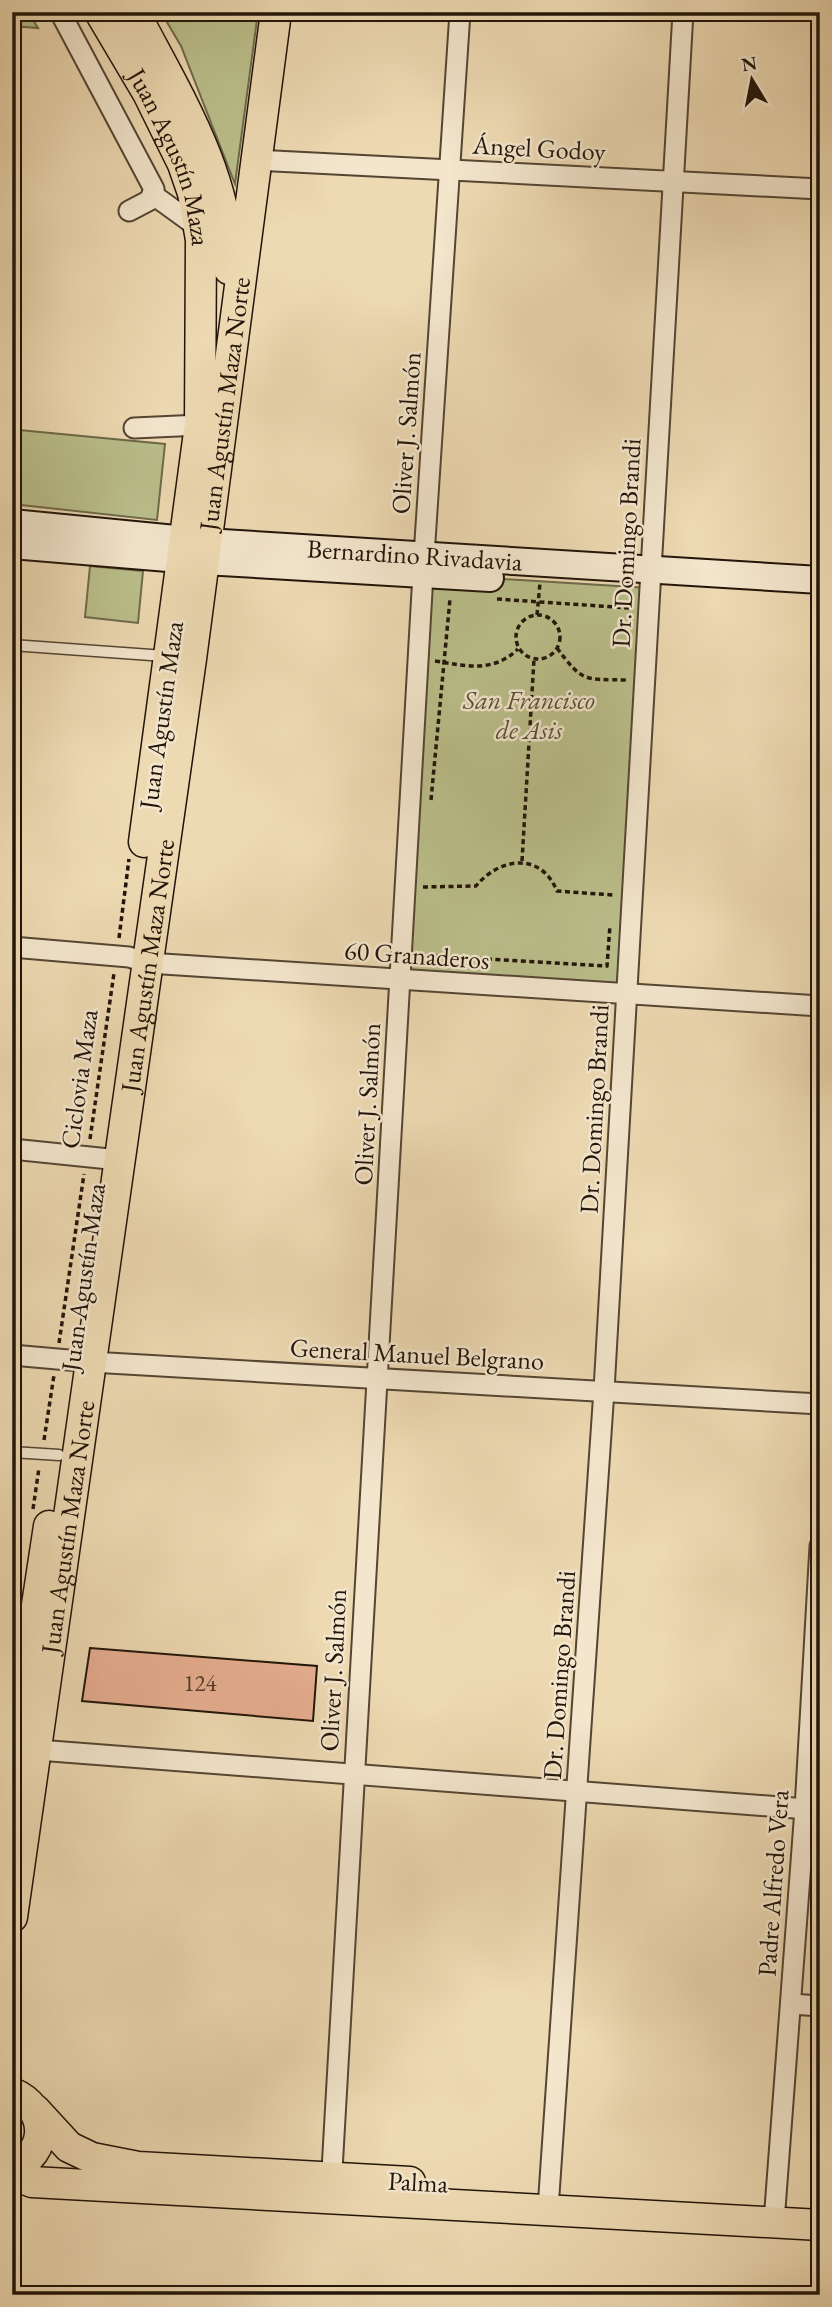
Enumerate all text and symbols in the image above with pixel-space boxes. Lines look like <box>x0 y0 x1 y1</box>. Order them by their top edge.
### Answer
north arrow <box>716 46 786 116</box>
text: N <box>739 50 759 77</box>
street label: Juan Agustín Maza <box>119 60 218 247</box>
street label: Ángel Godoy <box>471 127 607 168</box>
street label: Juan Agustín Maza Norte <box>191 275 258 535</box>
street label: Oliver J. Salmón <box>383 350 429 515</box>
street label: Dr. Domingo Brandi <box>604 438 648 648</box>
street label: Bernardino Rivadavia <box>306 531 524 579</box>
street label: Juan Agustín Maza <box>131 618 191 813</box>
park label: San Francisco de Asis <box>462 683 595 747</box>
street label: Juan Agustín Maza Norte <box>112 837 182 1096</box>
street label: 60 Granaderos <box>343 933 491 977</box>
street label: Dr. Domingo Brandi <box>572 1004 616 1214</box>
street label: Ciclovia Maza <box>52 1007 106 1151</box>
street label: Oliver J. Salmón <box>346 1022 388 1186</box>
street label: Juan Agustín Maza <box>53 1180 113 1375</box>
street label: General Manuel Belgrano <box>289 1330 545 1378</box>
street label: Juan Agustín Maza Norte <box>32 1398 102 1658</box>
street label: Dr. Domingo Brandi <box>535 1569 583 1781</box>
street label: Oliver J. Salmón <box>312 1588 354 1752</box>
house number: 124 <box>183 1668 218 1698</box>
street label: Padre Alfredo Vera <box>750 1788 797 1977</box>
street label: Palma <box>387 2163 450 2201</box>

